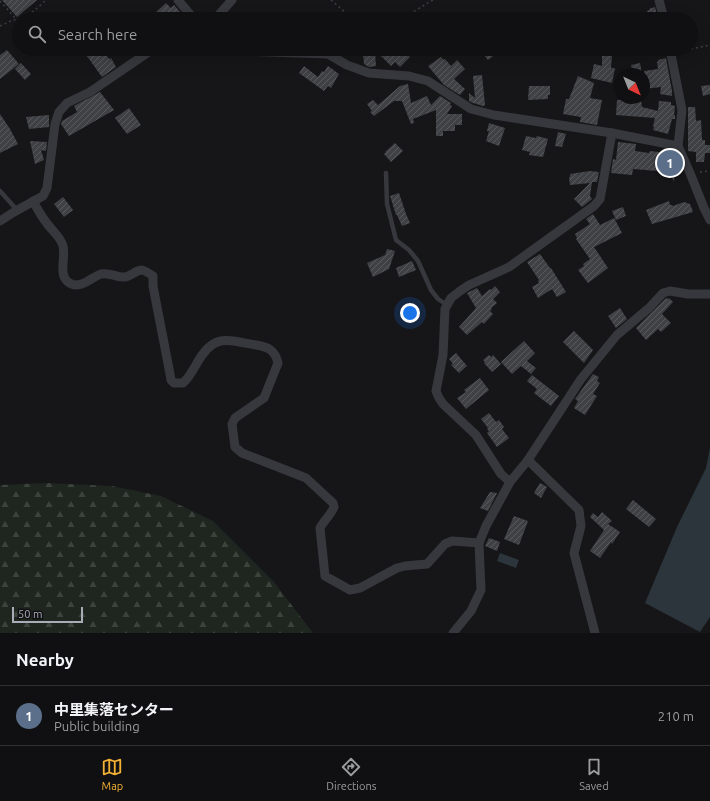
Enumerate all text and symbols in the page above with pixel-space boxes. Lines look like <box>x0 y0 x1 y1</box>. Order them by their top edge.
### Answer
search box <box>12 12 698 56</box>
icon: search <box>26 23 48 45</box>
text: Search here <box>58 26 137 43</box>
north arrow <box>614 68 650 104</box>
pin: 1 <box>657 148 683 178</box>
your location <box>400 303 420 323</box>
scale bar <box>12 605 83 624</box>
text: 50 m <box>18 608 42 620</box>
text: Nearby <box>16 650 74 669</box>
text: 中里集落センター <box>54 701 174 718</box>
text: 1 <box>25 709 33 723</box>
text: 210 m <box>658 709 694 723</box>
text: Public building <box>54 719 140 733</box>
tab: Map <box>101 756 123 792</box>
tab: Directions <box>326 756 377 792</box>
tab: Saved <box>579 756 609 792</box>

